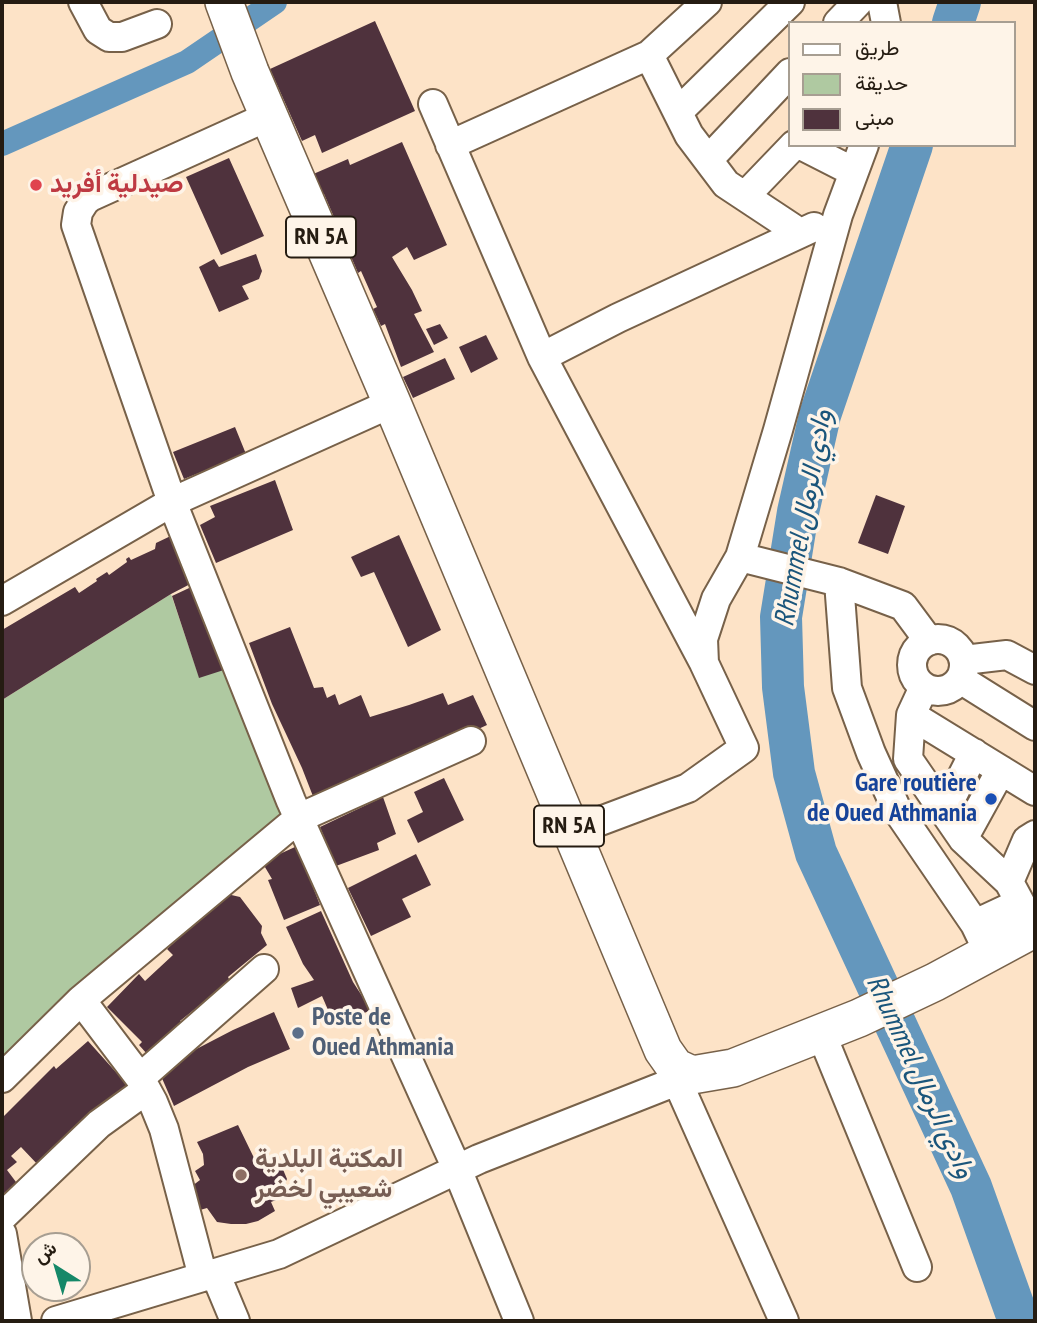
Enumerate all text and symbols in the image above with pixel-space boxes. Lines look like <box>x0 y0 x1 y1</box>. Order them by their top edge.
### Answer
legend <box>788 21 1016 147</box>
text: طريق <box>855 34 900 61</box>
text: حديقة <box>855 69 908 96</box>
text: مبنى <box>855 104 894 131</box>
place label: صيدلية أفريد <box>50 169 184 201</box>
marker: صيدلية أفريد <box>28 177 44 193</box>
road number: RN 5A <box>286 216 356 258</box>
water label: Rhummel وادي الرمال <box>768 407 840 629</box>
place label: Gare routière de Oued Athmania <box>807 768 977 830</box>
marker: Gare routière de Oued Athmania <box>983 791 999 807</box>
road number: RN 5A <box>534 806 604 846</box>
water label: Rhummel وادي الرمال <box>858 970 982 1184</box>
place label: Poste de Oued Athmania <box>312 1002 454 1064</box>
marker: Poste de Oued Athmania <box>290 1025 306 1041</box>
place label: المكتبة البلدية شعيبي لخضر <box>255 1144 403 1206</box>
marker: المكتبة البلدية شعيبي لخضر <box>233 1167 249 1183</box>
north arrow <box>21 1232 91 1302</box>
text: ش <box>28 1235 61 1268</box>

